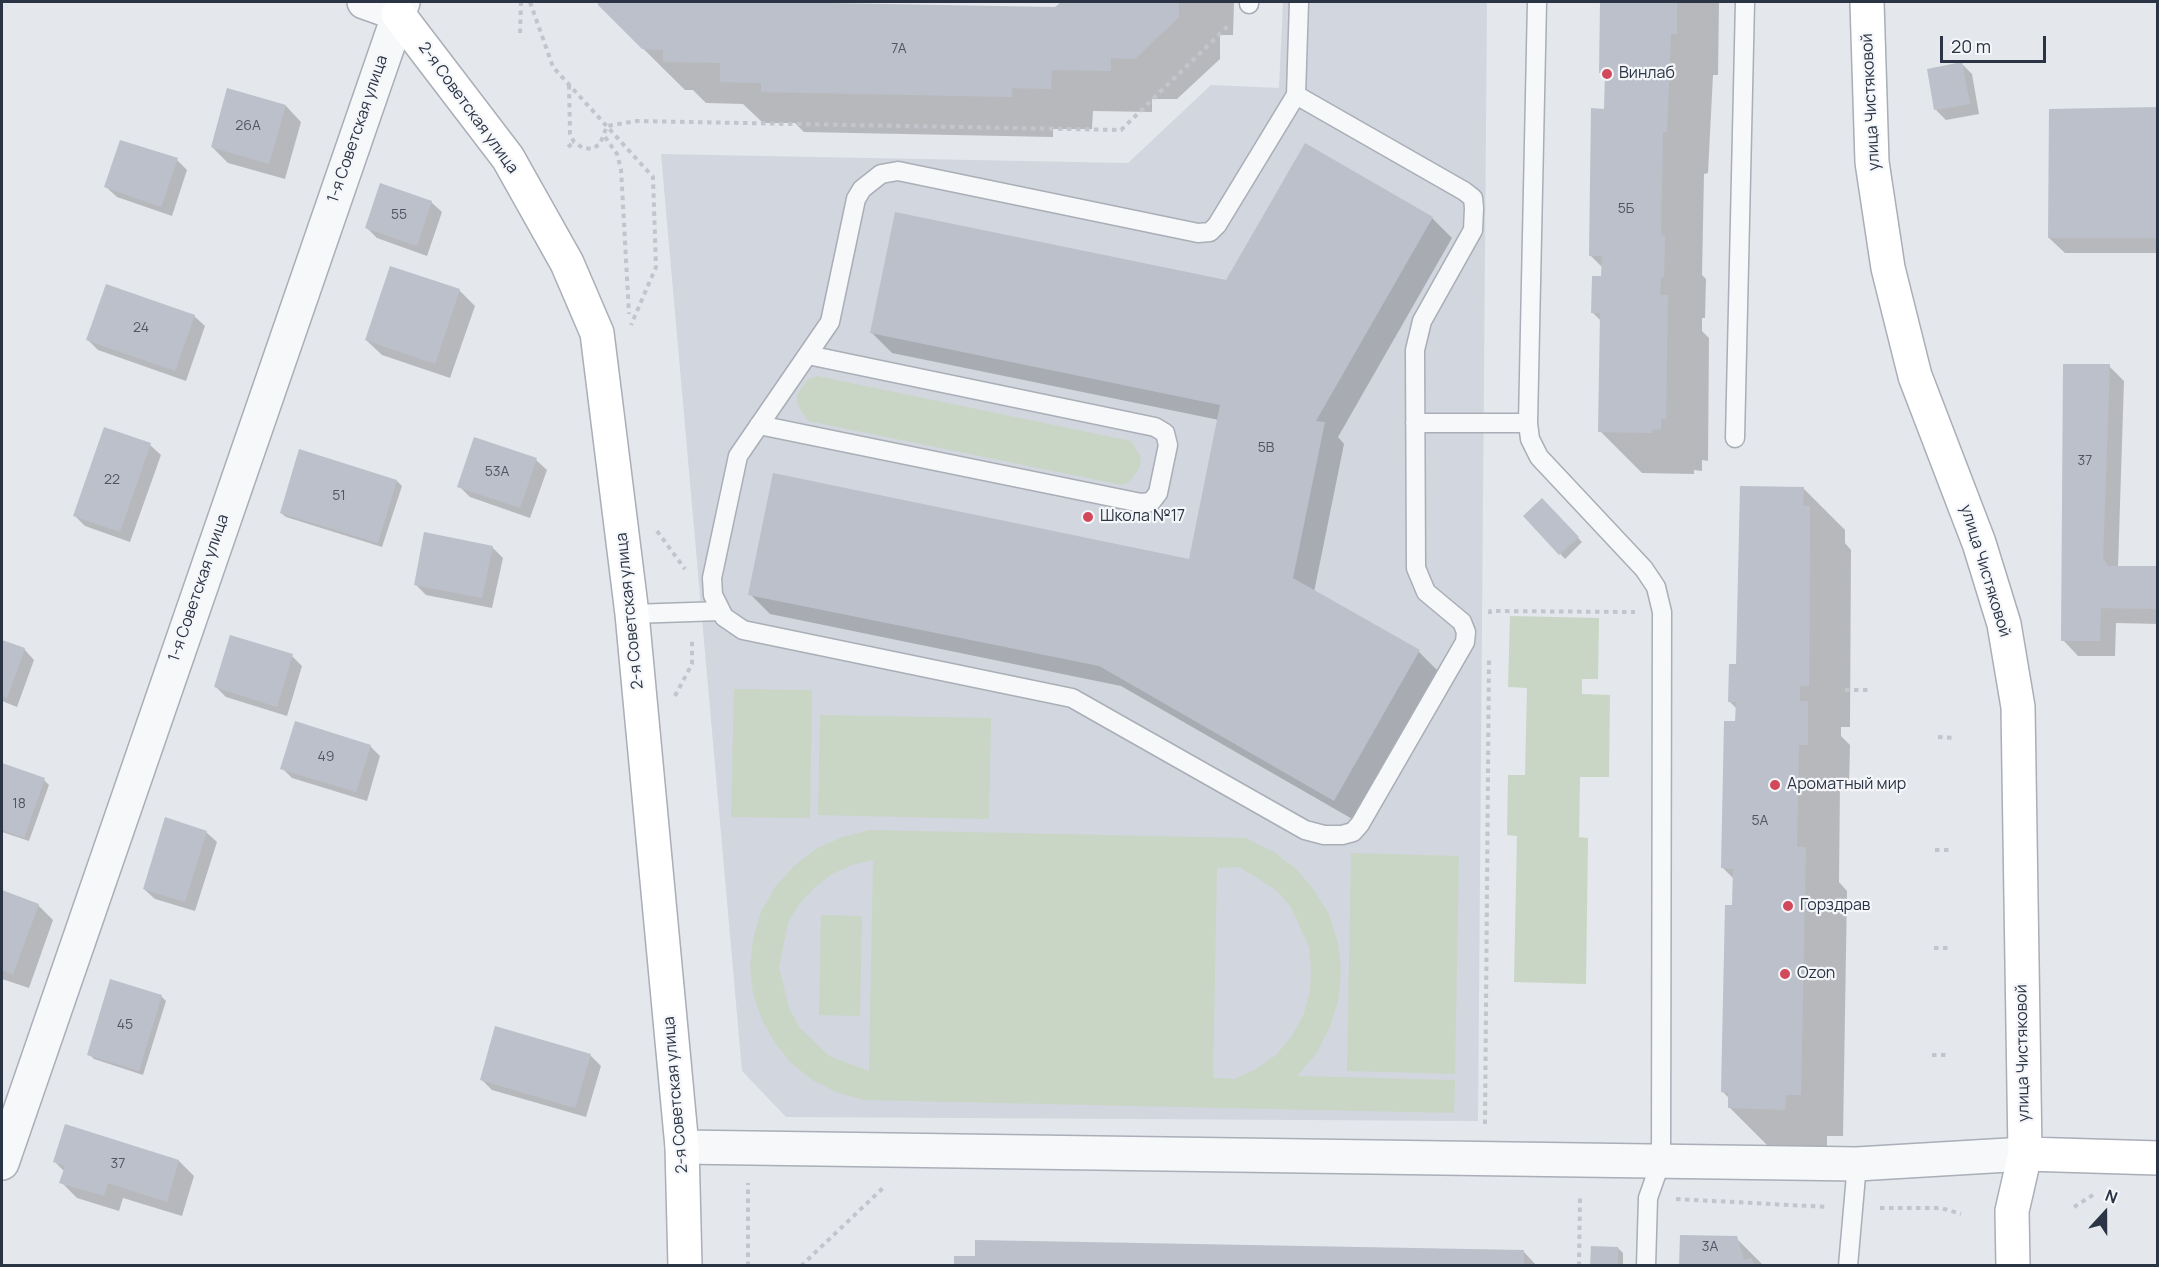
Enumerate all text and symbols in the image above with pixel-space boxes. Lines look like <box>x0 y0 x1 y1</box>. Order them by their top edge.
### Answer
scale bar <box>1943 24 2050 62</box>
street label: улица Чистяковой <box>1858 33 1884 171</box>
text: 20 m <box>1951 34 1991 58</box>
street label: 2-я Советская улица <box>414 39 522 177</box>
house number: 7А <box>891 41 907 57</box>
street label: 1-я Советская улица <box>324 53 392 205</box>
place label: Винлаб <box>1619 64 1675 84</box>
marker: Винлаб <box>1600 67 1614 81</box>
house number: 26А <box>235 118 261 134</box>
house number: 5Б <box>1618 201 1634 217</box>
house number: 55 <box>391 207 407 223</box>
house number: 24 <box>133 320 149 336</box>
house number: 5В <box>1258 440 1274 456</box>
house number: 37 <box>2078 453 2092 469</box>
house number: 53А <box>485 464 509 480</box>
house number: 22 <box>104 472 120 488</box>
house number: 51 <box>332 488 346 504</box>
street label: улица Чистяковой <box>1956 502 2014 640</box>
place label: Школа №17 <box>1100 507 1185 527</box>
marker: Школа №17 <box>1081 510 1095 524</box>
street label: 1-я Советская улица <box>165 512 233 664</box>
street label: 2-я Советская улица <box>612 532 648 690</box>
house number: 49 <box>318 749 334 765</box>
place label: Ароматный мир <box>1787 775 1906 795</box>
marker: Ароматный мир <box>1768 778 1782 792</box>
house number: 18 <box>12 796 26 812</box>
house number: 5А <box>1752 813 1768 829</box>
place label: Горздрав <box>1800 896 1870 916</box>
marker: Горздрав <box>1781 899 1795 913</box>
place label: Ozon <box>1797 964 1835 984</box>
marker: Ozon <box>1778 967 1792 981</box>
street label: улица Чистяковой <box>2012 984 2034 1122</box>
street label: 2-я Советская улица <box>660 1016 692 1174</box>
house number: 45 <box>117 1017 133 1033</box>
house number: 37 <box>111 1156 125 1172</box>
north arrow <box>2075 1183 2135 1243</box>
text: N <box>2102 1184 2121 1209</box>
house number: 3А <box>1702 1239 1718 1255</box>

